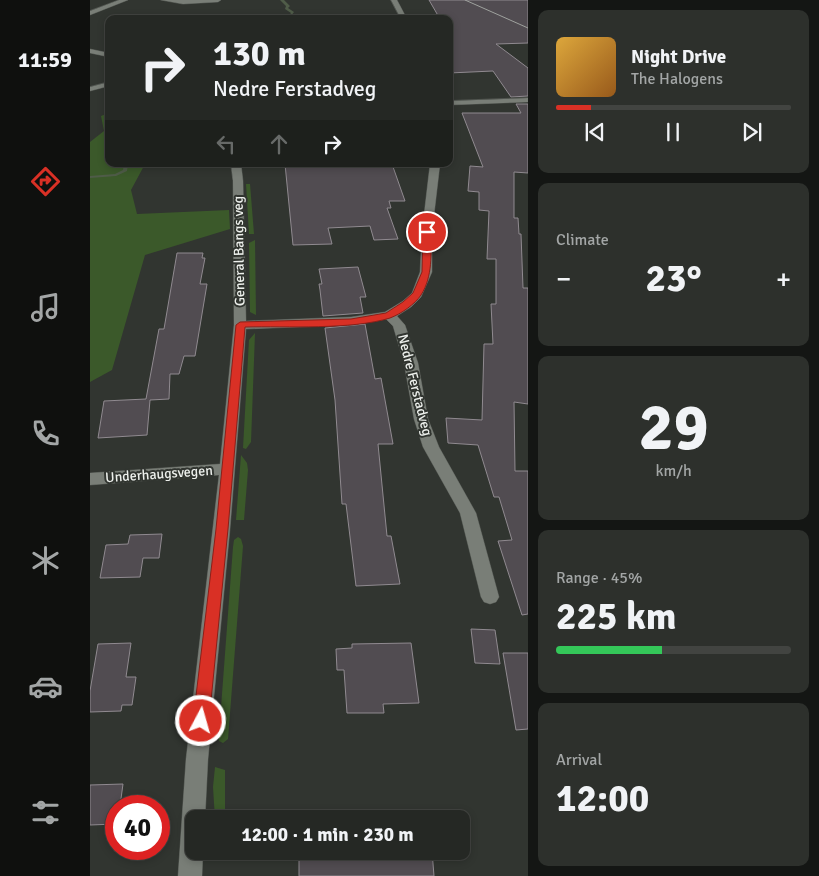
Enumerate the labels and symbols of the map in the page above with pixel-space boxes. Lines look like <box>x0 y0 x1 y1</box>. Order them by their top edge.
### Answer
street label: General Bangs veg <box>230 196 248 306</box>
pin <box>406 211 448 253</box>
street label: Nedre Ferstadveg <box>394 332 436 438</box>
street label: Underhaugsvegen <box>105 462 213 486</box>
position arrow <box>174 694 226 746</box>
speed limit sign: 40 <box>105 795 170 860</box>

